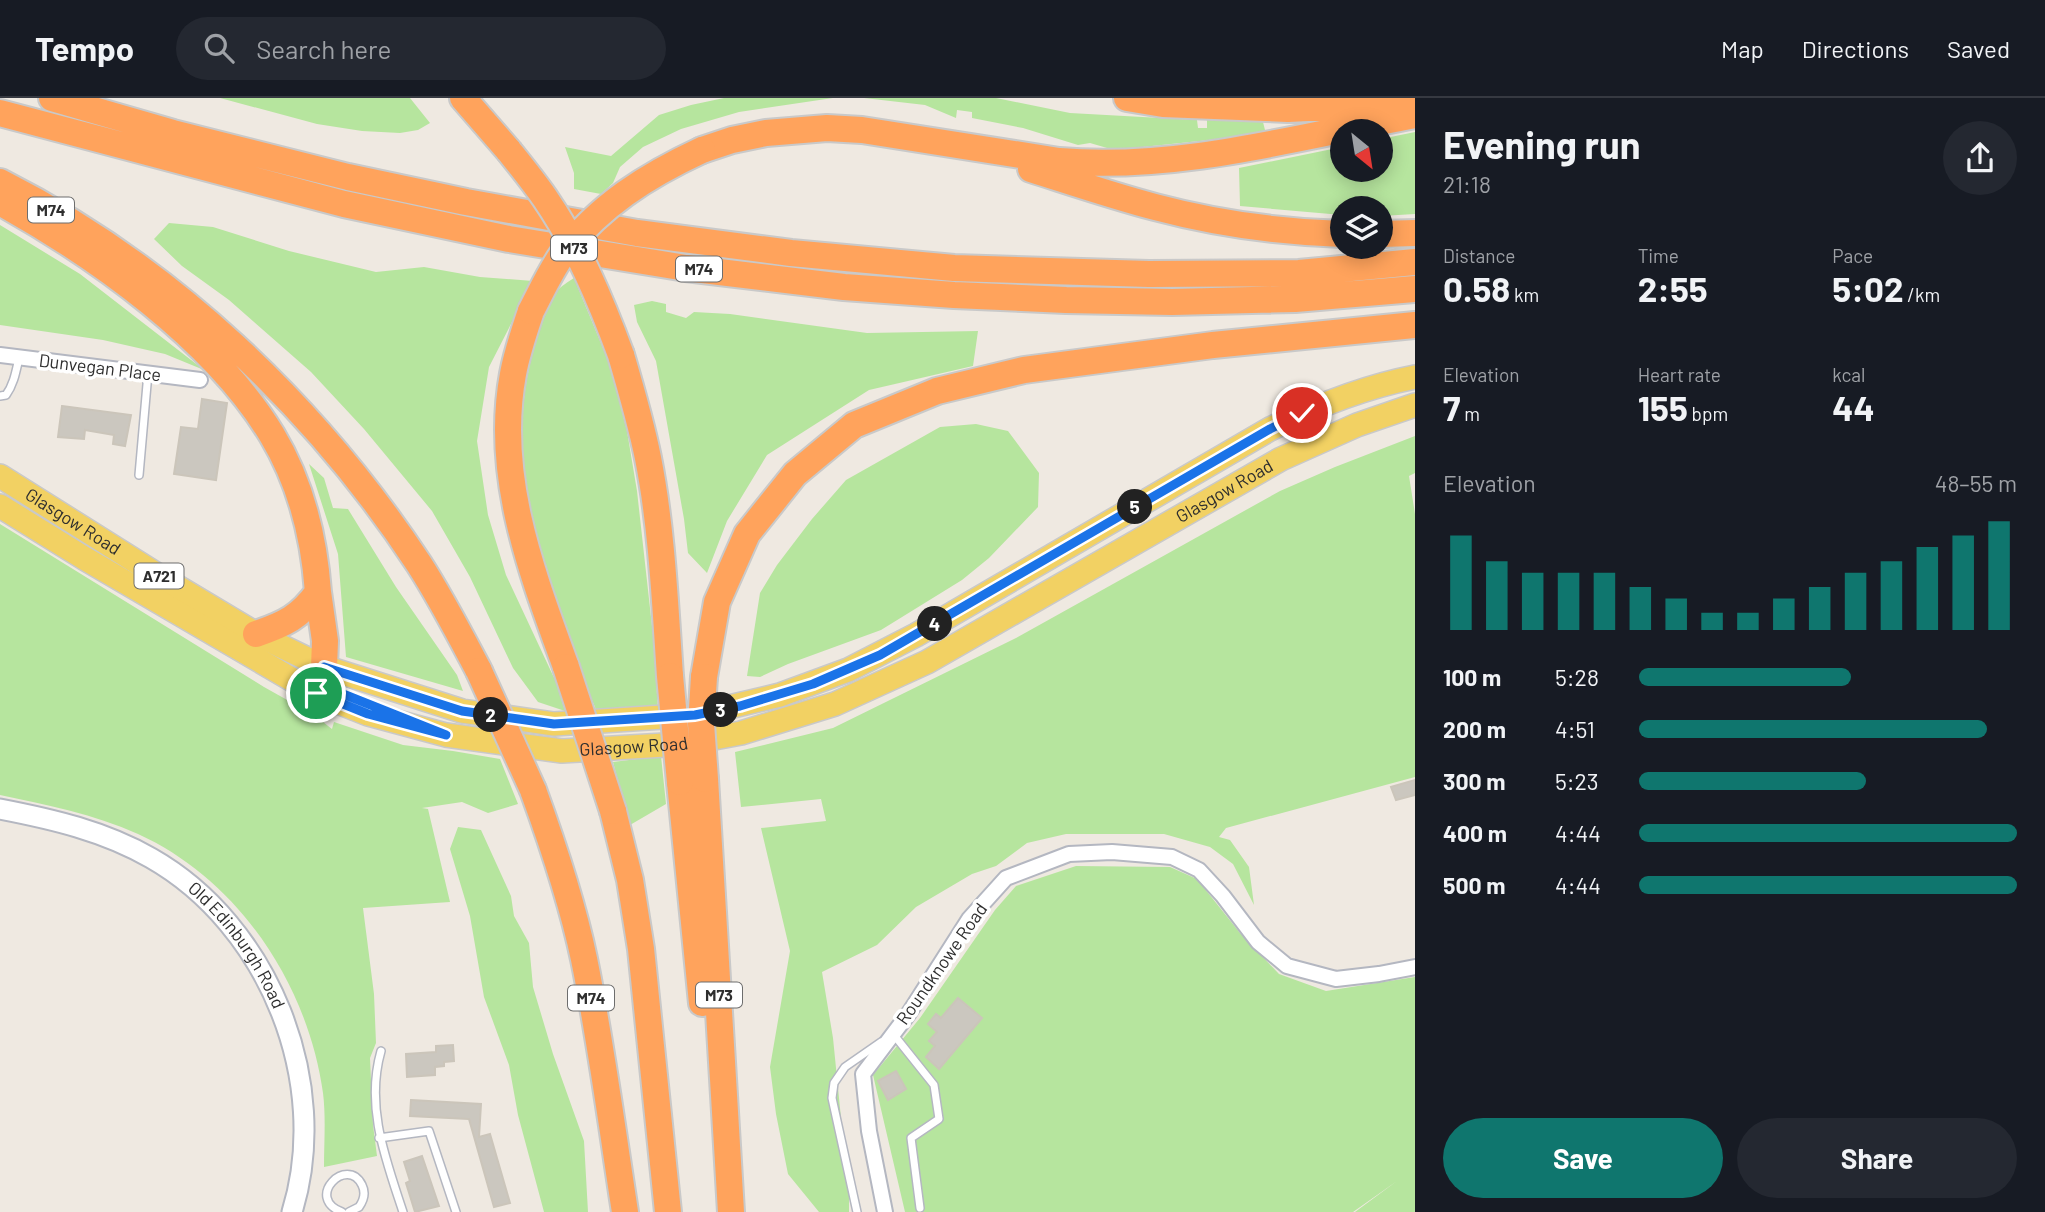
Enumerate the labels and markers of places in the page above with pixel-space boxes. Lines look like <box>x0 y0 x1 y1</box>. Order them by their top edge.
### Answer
pin <box>1272 383 1332 443</box>
pin: 5 <box>1118 490 1152 524</box>
pin: 4 <box>918 606 953 642</box>
pin <box>286 663 346 723</box>
pin: 3 <box>704 692 738 728</box>
pin: 2 <box>474 698 508 732</box>

